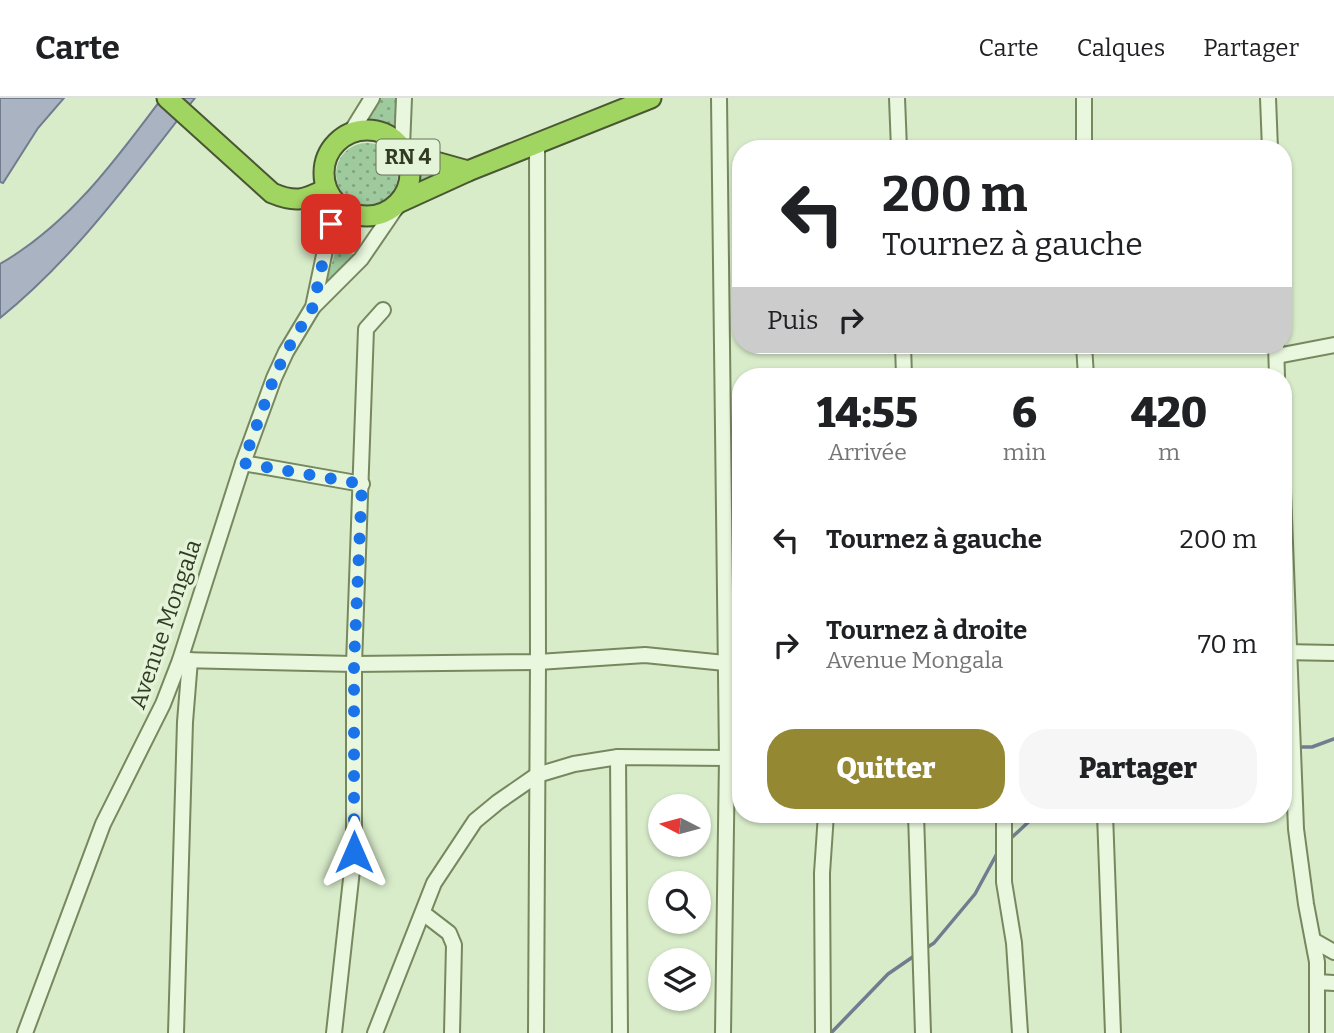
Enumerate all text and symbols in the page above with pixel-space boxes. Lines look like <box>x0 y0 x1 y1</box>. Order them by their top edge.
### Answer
text: Carte <box>35 28 120 68</box>
text: Carte <box>979 34 1039 62</box>
text: Calques <box>1077 34 1165 62</box>
text: Partager <box>1203 34 1299 62</box>
road number: RN 4 <box>376 140 440 174</box>
text: 200 m <box>882 165 1027 224</box>
icon: left <box>767 168 858 259</box>
pin <box>301 194 361 254</box>
icon: arrive <box>312 205 350 243</box>
text: Tournez à gauche <box>882 225 1143 263</box>
icon: right <box>832 301 870 339</box>
text: Puis <box>767 305 818 336</box>
text: 14:55 <box>817 388 918 438</box>
text: 6 <box>1012 388 1037 438</box>
text: 420 <box>1131 388 1207 438</box>
text: Arrivée <box>828 438 907 466</box>
text: min <box>1003 438 1046 466</box>
text: m <box>1158 438 1180 466</box>
icon: left <box>767 521 805 559</box>
text: Tournez à gauche <box>826 524 1042 555</box>
text: 200 m <box>1180 524 1257 555</box>
street label: Avenue Mongala <box>123 535 207 712</box>
text: Tournez à droite <box>826 615 1027 646</box>
icon: right <box>767 626 805 664</box>
text: 70 m <box>1198 629 1257 660</box>
text: Avenue Mongala <box>826 646 1003 674</box>
button: Quitter <box>767 729 1005 809</box>
button: Partager <box>1019 729 1257 809</box>
north arrow <box>648 794 710 858</box>
map controls <box>648 794 711 1011</box>
position arrow <box>317 815 391 889</box>
button: search <box>648 871 711 934</box>
button: layers <box>648 948 711 1011</box>

